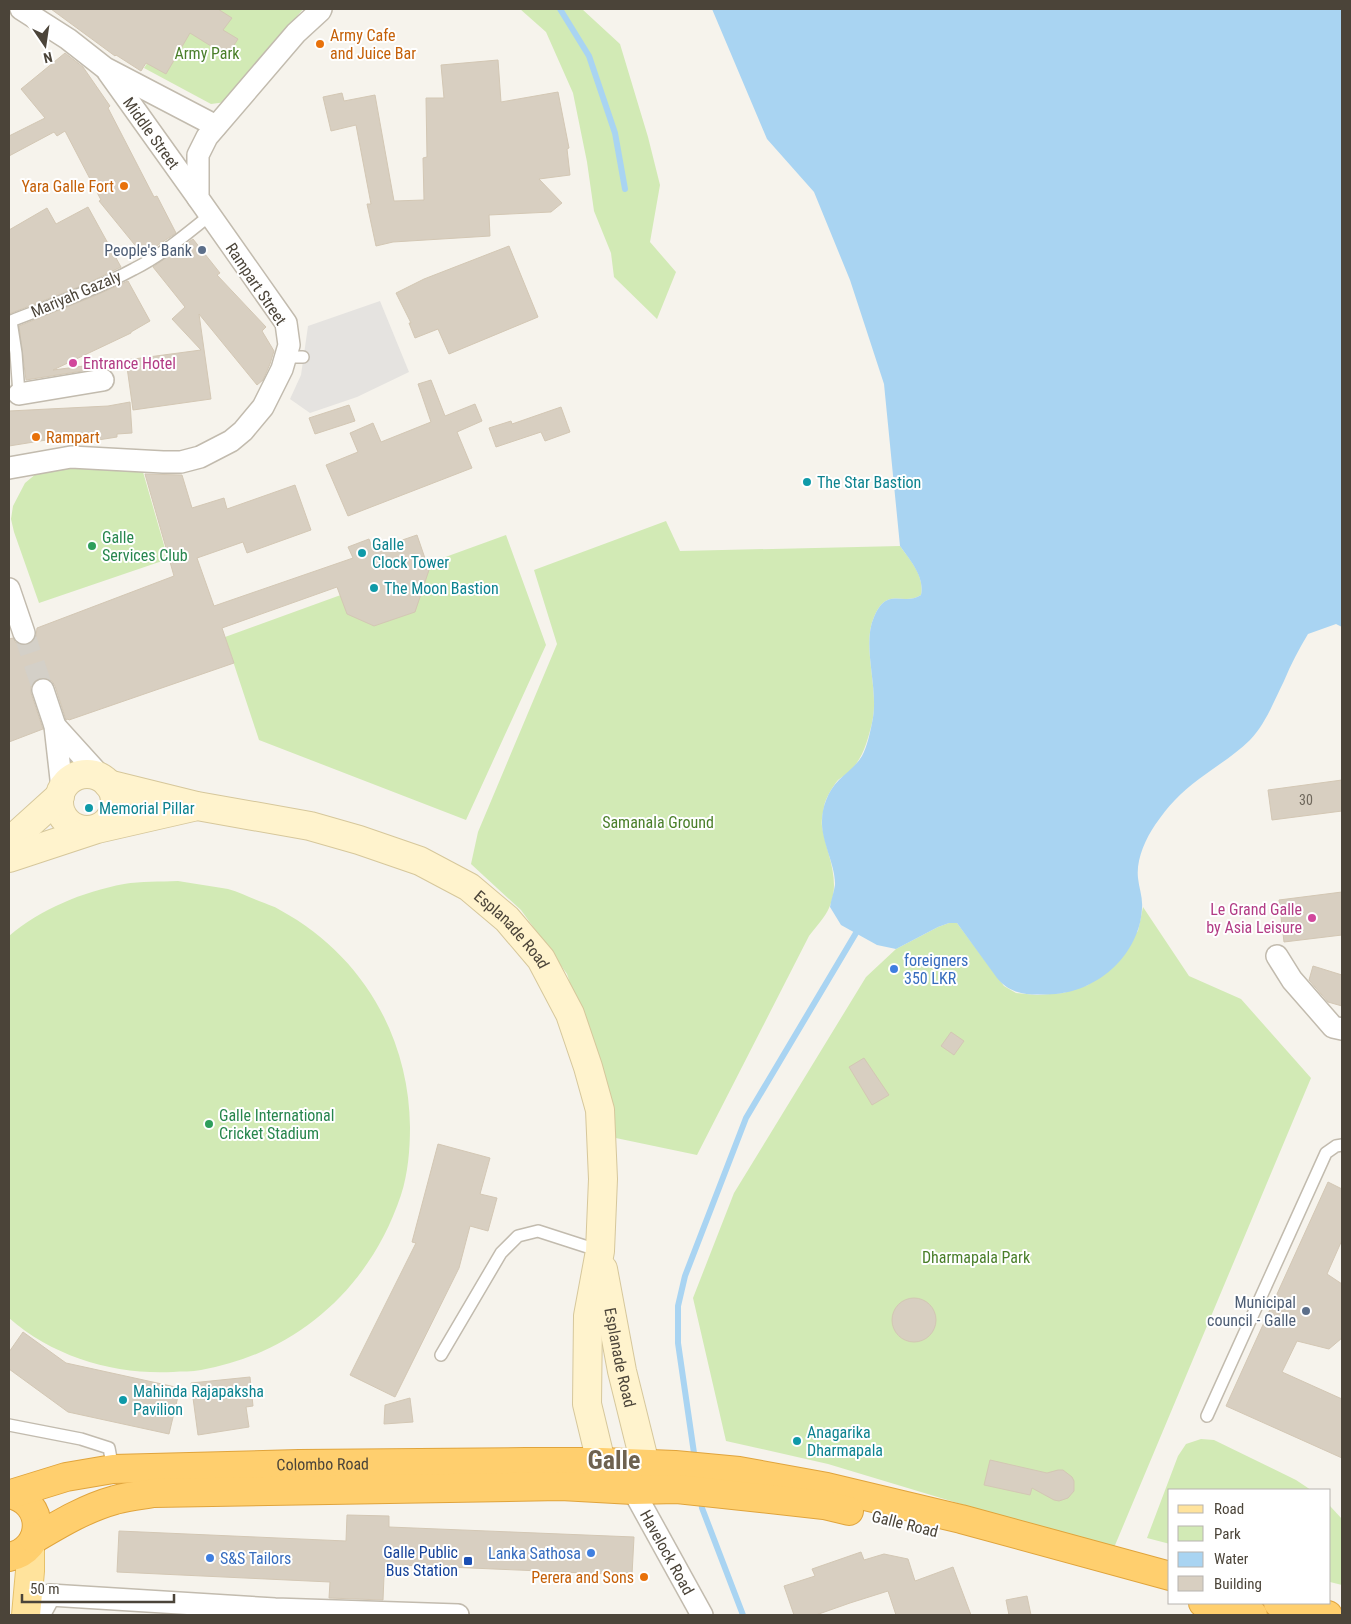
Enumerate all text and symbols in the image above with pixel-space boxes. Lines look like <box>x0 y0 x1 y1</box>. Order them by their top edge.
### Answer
north arrow <box>20 20 70 70</box>
place label: Army Cafe and Juice Bar <box>330 26 416 63</box>
marker: Army Cafe and Juice Bar <box>314 38 326 50</box>
park label: Army Park <box>174 44 240 63</box>
text: N <box>42 49 54 66</box>
street label: Middle Street <box>119 93 184 173</box>
place label: Yara Galle Fort <box>21 177 114 196</box>
marker: Yara Galle Fort <box>118 180 130 192</box>
street label: Rampart Street <box>222 239 291 329</box>
place label: People's Bank <box>104 241 193 260</box>
marker: People's Bank <box>196 244 208 256</box>
street label: Mariyah Gazaly <box>28 266 124 322</box>
place label: Entrance Hotel <box>83 354 176 373</box>
marker: Entrance Hotel <box>67 357 79 369</box>
place label: Rampart <box>46 428 100 447</box>
marker: Rampart <box>30 431 42 443</box>
place label: The Star Bastion <box>817 473 921 492</box>
marker: The Star Bastion <box>801 476 813 488</box>
place label: Galle Services Club <box>102 528 188 565</box>
place label: Galle Clock Tower <box>372 535 449 572</box>
marker: Galle Services Club <box>86 540 98 552</box>
marker: Galle Clock Tower <box>356 547 368 559</box>
place label: The Moon Bastion <box>384 579 499 598</box>
marker: The Moon Bastion <box>368 582 380 594</box>
house number: 30 <box>1299 792 1313 808</box>
place label: Memorial Pillar <box>99 799 195 818</box>
marker: Memorial Pillar <box>83 802 95 814</box>
park label: Samanala Ground <box>602 813 714 832</box>
street label: Esplanade Road <box>471 886 554 971</box>
place label: Le Grand Galle by Asia Leisure <box>1206 900 1302 937</box>
marker: Le Grand Galle by Asia Leisure <box>1306 912 1318 924</box>
place label: foreigners 350 LKR <box>904 951 968 988</box>
marker: foreigners 350 LKR <box>888 963 900 975</box>
place label: Galle International Cricket Stadium <box>219 1106 334 1143</box>
marker: Galle International Cricket Stadium <box>203 1118 215 1130</box>
park label: Dharmapala Park <box>922 1248 1031 1267</box>
place label: Municipal council - Galle <box>1207 1293 1296 1330</box>
marker: Municipal council - Galle <box>1300 1305 1312 1317</box>
street label: Esplanade Road <box>601 1306 640 1409</box>
place label: Mahinda Rajapaksha Pavilion <box>133 1382 264 1419</box>
marker: Mahinda Rajapaksha Pavilion <box>117 1394 129 1406</box>
place label: Anagarika Dharmapala <box>807 1423 883 1460</box>
marker: Anagarika Dharmapala <box>791 1435 803 1447</box>
district label: Galle <box>587 1445 641 1475</box>
street label: Colombo Road <box>276 1454 369 1474</box>
legend <box>1168 1489 1331 1604</box>
text: Road <box>1214 1500 1244 1518</box>
street label: Havelock Road <box>636 1506 698 1598</box>
street label: Galle Road <box>870 1507 940 1541</box>
text: Park <box>1214 1525 1241 1543</box>
place label: Galle Public Bus Station <box>383 1543 458 1580</box>
place label: Lanka Sathosa <box>488 1544 581 1563</box>
marker: Lanka Sathosa <box>585 1547 597 1559</box>
place label: S&S Tailors <box>220 1549 291 1568</box>
text: Water <box>1214 1550 1249 1568</box>
marker: S&S Tailors <box>204 1552 216 1564</box>
marker: Galle Public Bus Station <box>462 1555 474 1567</box>
place label: Perera and Sons <box>531 1568 634 1587</box>
marker: Perera and Sons <box>638 1571 650 1583</box>
scale bar <box>22 1572 175 1604</box>
text: Building <box>1214 1575 1262 1593</box>
text: 50 m <box>30 1580 60 1598</box>

